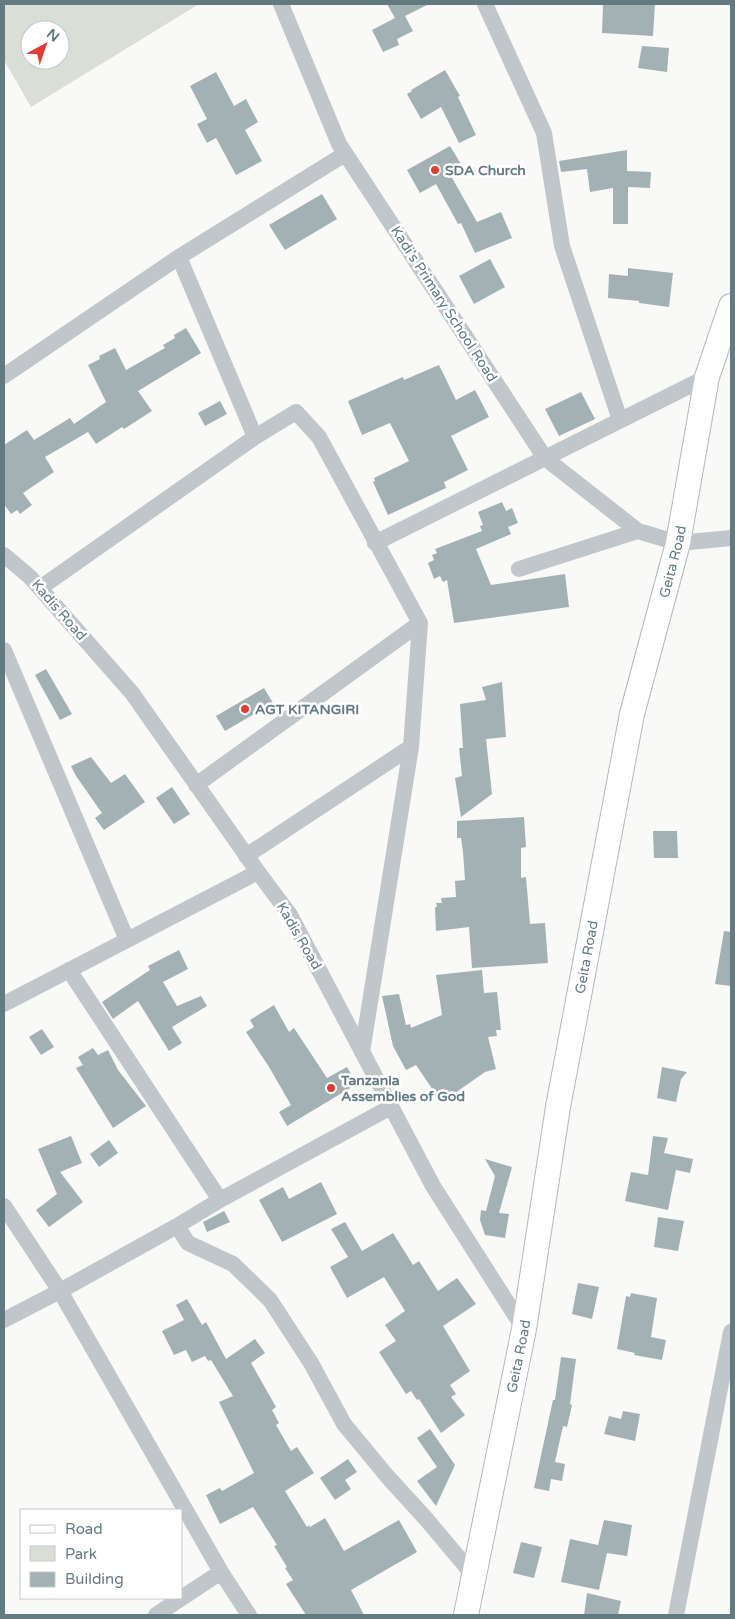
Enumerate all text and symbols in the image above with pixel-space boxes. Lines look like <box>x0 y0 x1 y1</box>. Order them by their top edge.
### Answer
north arrow <box>20 20 70 70</box>
text: N <box>43 25 63 46</box>
place label: SDA Church <box>445 162 526 179</box>
marker: SDA Church <box>429 164 441 176</box>
street label: Kadi's Primary School Road <box>387 223 501 385</box>
street label: Geita Road <box>655 524 689 600</box>
street label: Kadis Road <box>28 576 90 644</box>
place label: AGT KITANGIRI <box>255 701 359 718</box>
marker: AGT KITANGIRI <box>239 703 251 715</box>
street label: Kadis Road <box>273 899 325 973</box>
street label: Geita Road <box>571 919 601 995</box>
place label: Tanzania Assemblies of God <box>340 1072 465 1105</box>
marker: Tanzania Assemblies of God <box>325 1082 337 1094</box>
street label: Geita Road <box>503 1319 534 1394</box>
legend <box>20 1509 182 1599</box>
text: Road <box>65 1520 103 1538</box>
text: Park <box>65 1545 97 1563</box>
text: Building <box>65 1570 124 1588</box>

